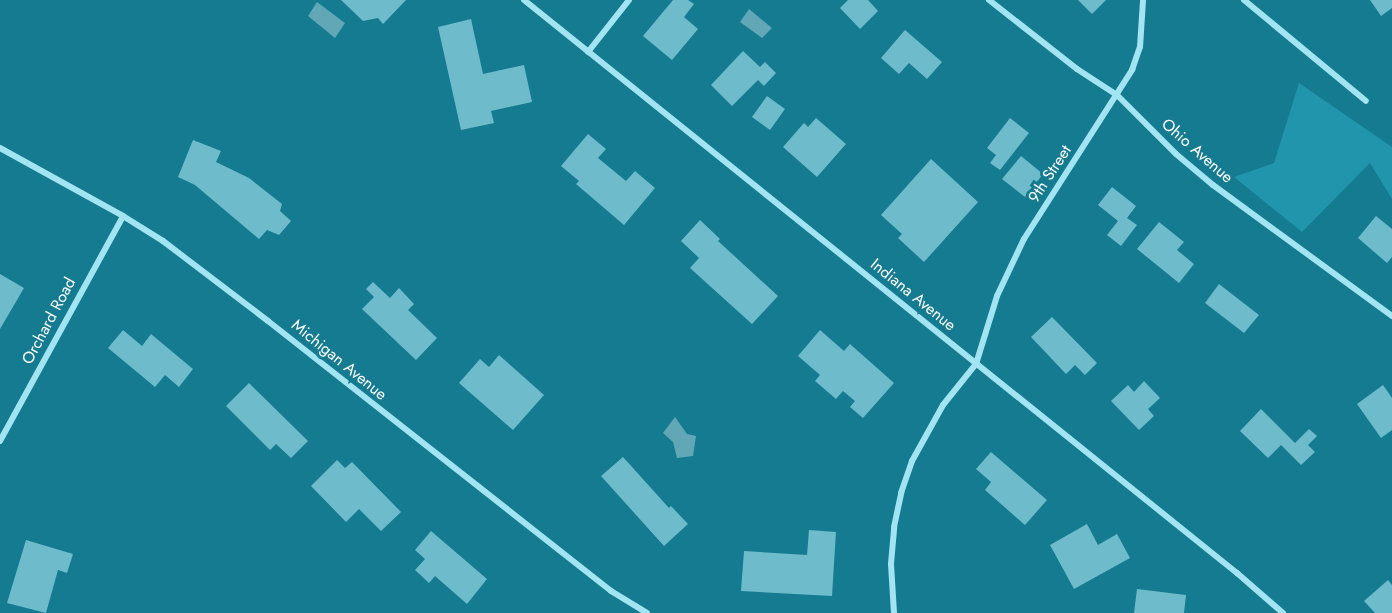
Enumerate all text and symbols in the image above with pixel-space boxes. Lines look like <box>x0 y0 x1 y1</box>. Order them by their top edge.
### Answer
street label: Ohio Avenue <box>1157 115 1237 187</box>
street label: 9th Street <box>1024 142 1076 206</box>
street label: Indiana Avenue <box>867 255 959 335</box>
street label: Orchard Road <box>18 274 80 368</box>
street label: Michigan Avenue <box>287 316 391 404</box>

